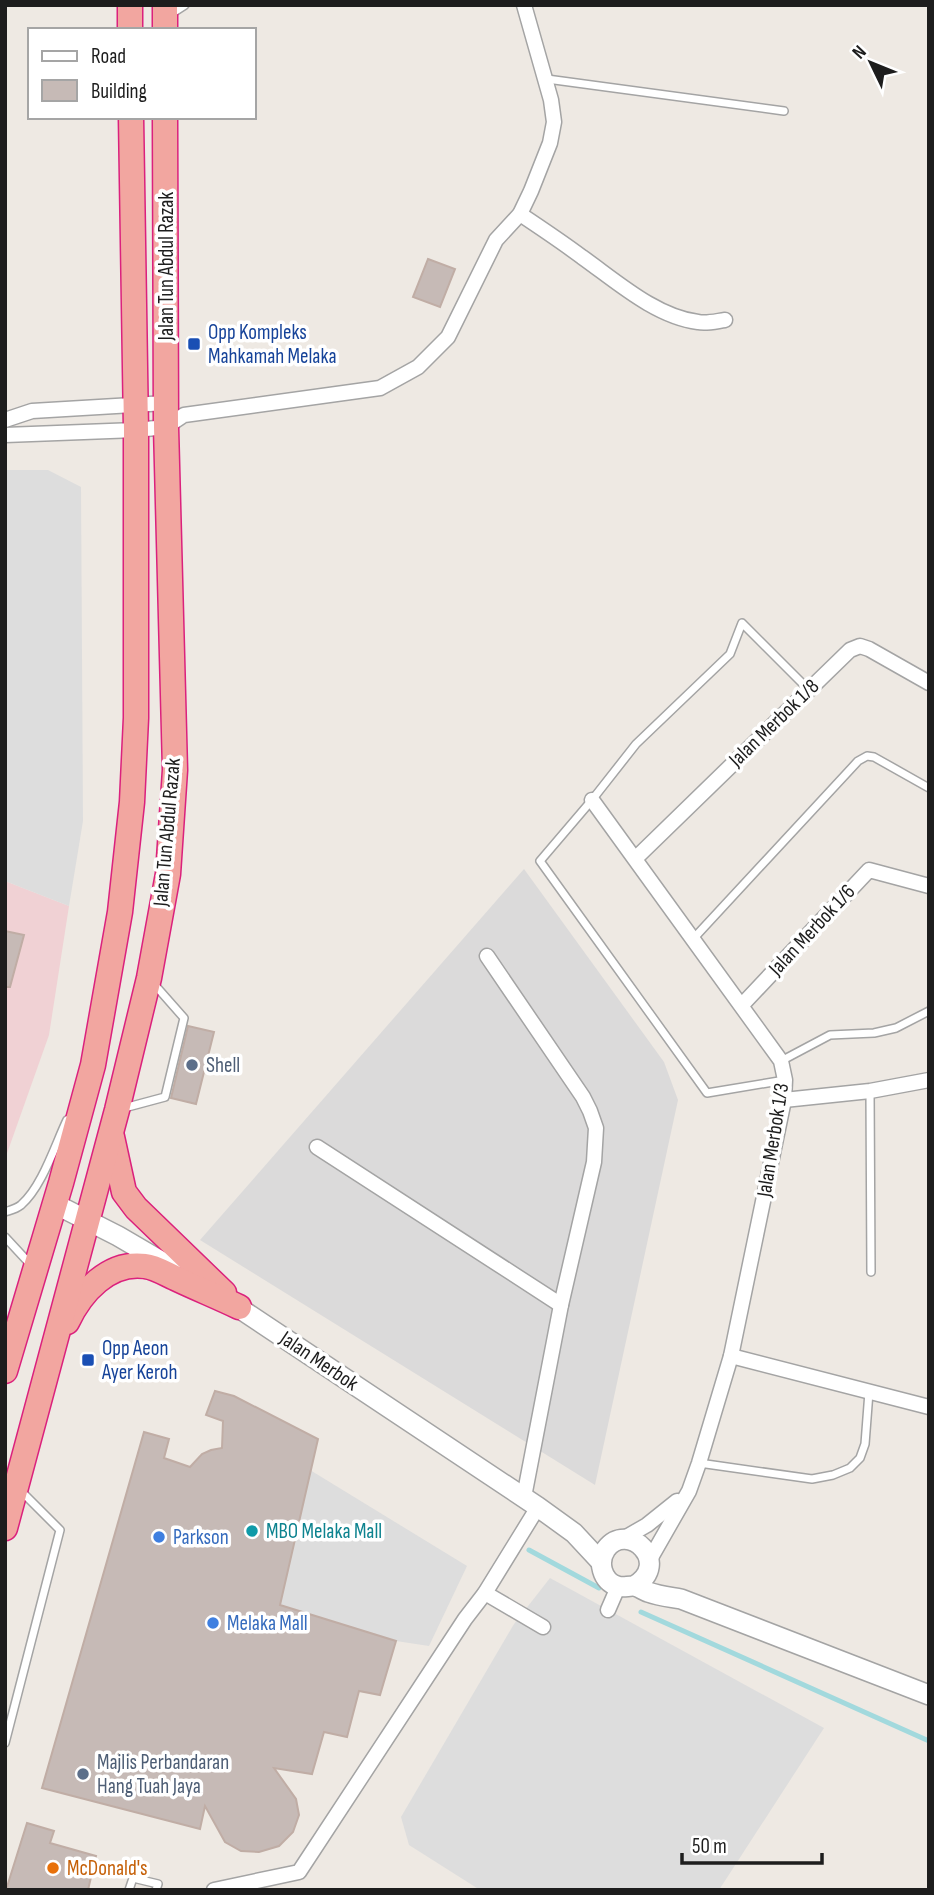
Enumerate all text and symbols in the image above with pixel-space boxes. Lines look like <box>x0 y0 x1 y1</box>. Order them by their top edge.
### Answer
legend <box>28 28 256 119</box>
north arrow <box>836 28 906 98</box>
text: N <box>848 41 872 64</box>
text: Road <box>91 44 126 69</box>
text: Building <box>91 79 147 104</box>
street label: Jalan Tun Abdul Razak <box>154 192 179 341</box>
place label: Opp Kompleks Mahkamah Melaka <box>208 320 337 369</box>
marker: Opp Kompleks Mahkamah Melaka <box>186 336 202 352</box>
street label: Jalan Merbok 1/8 <box>723 674 824 773</box>
street label: Jalan Tun Abdul Razak <box>148 757 186 908</box>
street label: Jalan Merbok 1/6 <box>763 879 861 981</box>
place label: Shell <box>206 1053 240 1078</box>
marker: Shell <box>184 1057 200 1073</box>
street label: Jalan Merbok 1/3 <box>751 1081 794 1200</box>
street label: Jalan Merbok <box>274 1325 363 1396</box>
place label: Opp Aeon Ayer Keroh <box>101 1336 177 1385</box>
marker: Opp Aeon Ayer Keroh <box>80 1352 96 1368</box>
place label: MBO Melaka Mall <box>266 1519 382 1544</box>
marker: MBO Melaka Mall <box>244 1523 260 1539</box>
place label: Parkson <box>173 1525 229 1550</box>
marker: Parkson <box>151 1529 167 1545</box>
place label: Melaka Mall <box>227 1611 308 1636</box>
marker: Melaka Mall <box>205 1615 221 1631</box>
place label: Majlis Perbandaran Hang Tuah Jaya <box>97 1750 229 1799</box>
marker: Majlis Perbandaran Hang Tuah Jaya <box>75 1766 91 1782</box>
scale bar <box>682 1822 822 1866</box>
text: 50 m <box>692 1834 727 1859</box>
place label: McDonald's <box>67 1856 148 1881</box>
marker: McDonald's <box>45 1860 61 1876</box>

